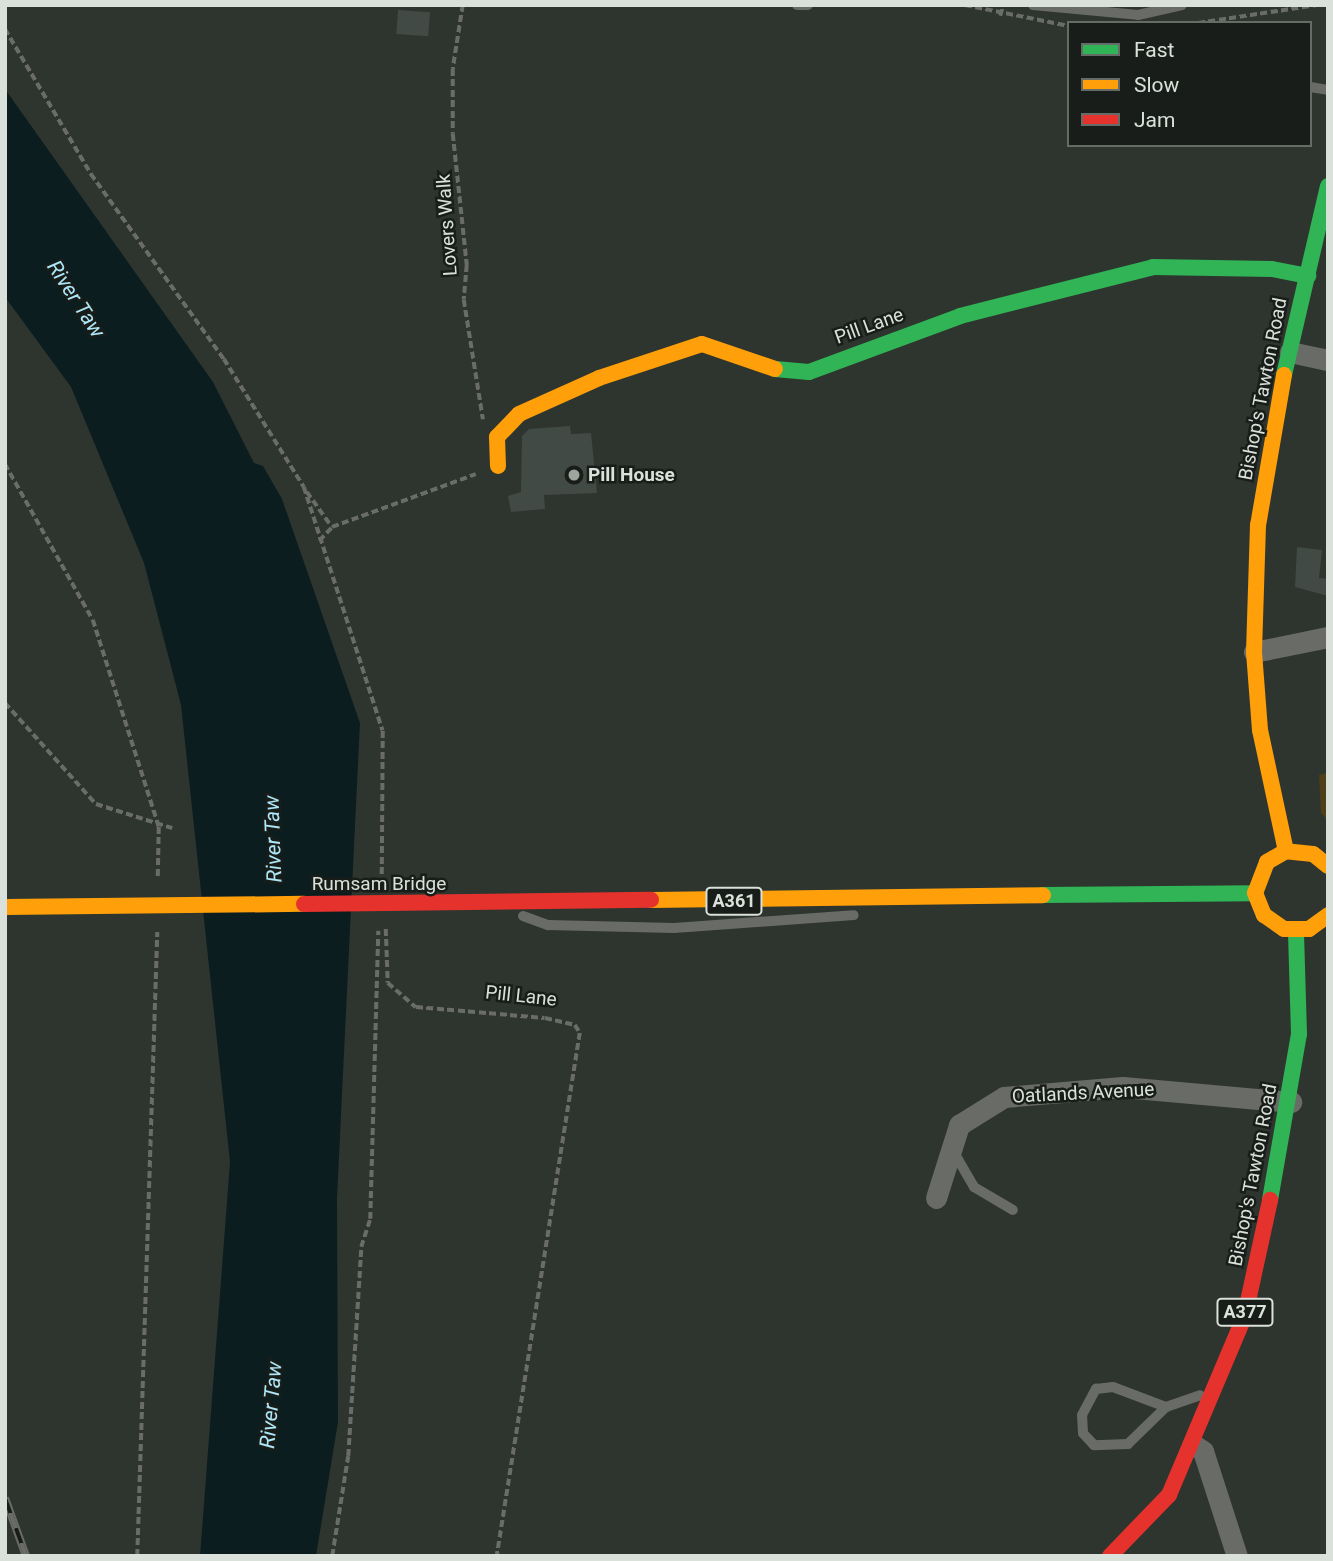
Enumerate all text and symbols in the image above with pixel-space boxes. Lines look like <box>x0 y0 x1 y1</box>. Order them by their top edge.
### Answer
legend <box>1067 21 1312 147</box>
text: Fast <box>1134 38 1174 62</box>
text: Slow <box>1134 73 1179 97</box>
text: Jam <box>1134 108 1175 132</box>
street label: Lovers Walk <box>432 173 462 277</box>
water label: River Taw <box>42 255 110 343</box>
street label: Bishop's Tawton Road <box>1234 296 1292 482</box>
street label: Pill Lane <box>831 303 907 349</box>
place label: Pill House <box>588 464 675 486</box>
marker: Pill House <box>566 467 582 483</box>
water label: River Taw <box>259 795 287 883</box>
street label: Rumsam Bridge <box>312 873 446 895</box>
road number: A361 <box>704 887 764 916</box>
street label: Pill Lane <box>484 981 558 1011</box>
street label: Oatlands Avenue <box>1011 1078 1155 1108</box>
street label: Bishop's Tawton Road <box>1224 1082 1282 1268</box>
road number: A377 <box>1215 1297 1275 1326</box>
water label: River Taw <box>255 1360 287 1450</box>

